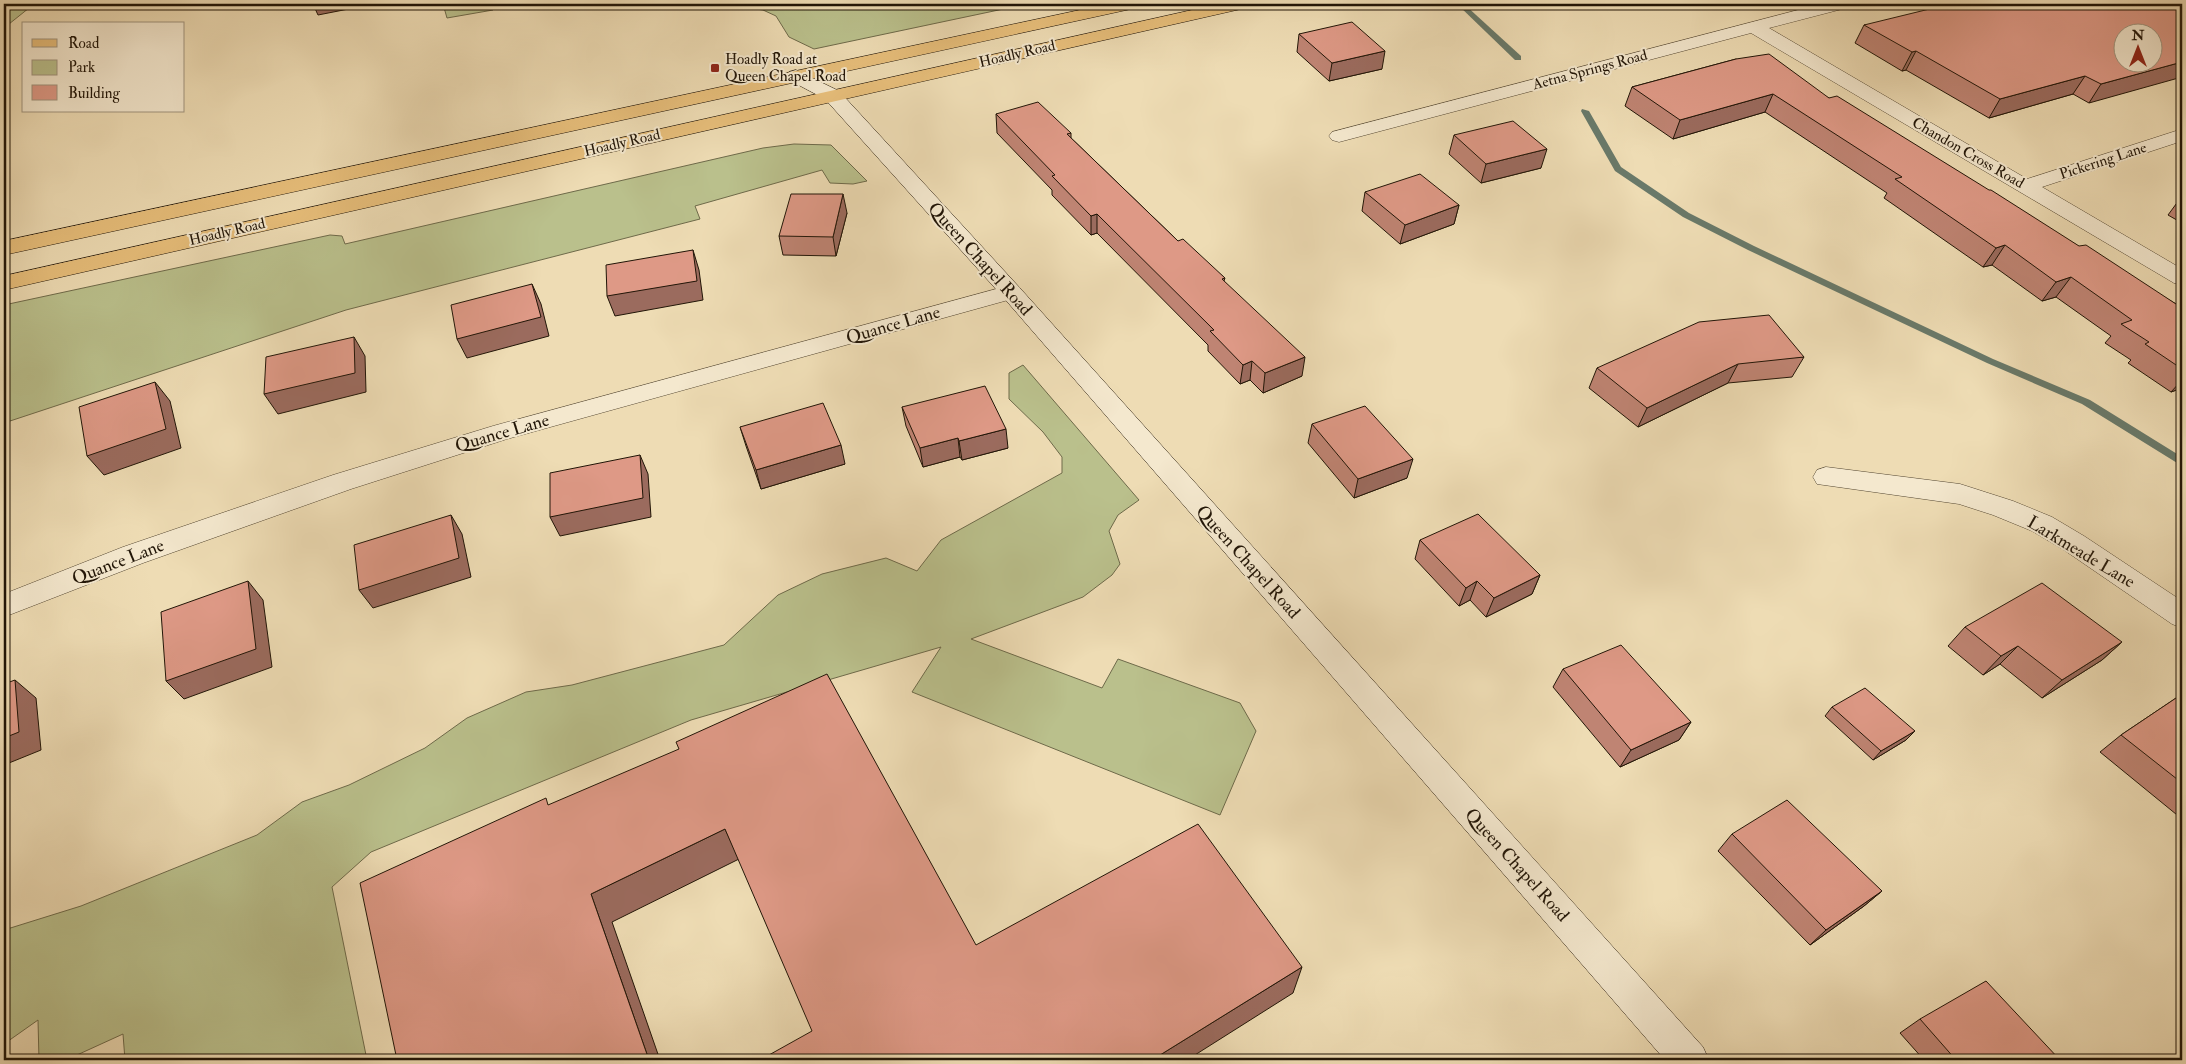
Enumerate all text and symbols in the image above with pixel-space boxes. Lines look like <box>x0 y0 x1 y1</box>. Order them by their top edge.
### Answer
legend <box>22 22 185 112</box>
north arrow <box>2114 22 2164 72</box>
text: N <box>2131 27 2145 44</box>
text: Road <box>68 34 100 53</box>
street label: Hoadly Road <box>977 36 1058 72</box>
street label: Aetna Springs Road <box>1530 45 1650 96</box>
place label: Hoadly Road at Queen Chapel Road <box>725 50 847 87</box>
text: Park <box>68 58 95 77</box>
marker: Hoadly Road at Queen Chapel Road <box>709 62 721 74</box>
text: Building <box>68 84 120 103</box>
street label: Chandon Cross Road <box>1908 113 2028 193</box>
street label: Hoadly Road <box>582 125 663 161</box>
street label: Pickering Lane <box>2057 138 2149 184</box>
street label: Queen Chapel Road <box>923 197 1037 321</box>
street label: Hoadly Road <box>187 214 268 250</box>
street label: Quance Lane <box>843 300 943 349</box>
street label: Quance Lane <box>452 408 552 457</box>
street label: Queen Chapel Road <box>1191 500 1305 624</box>
street label: Larkmeade Lane <box>2023 511 2140 593</box>
street label: Quance Lane <box>69 534 168 590</box>
street label: Queen Chapel Road <box>1460 803 1574 927</box>

